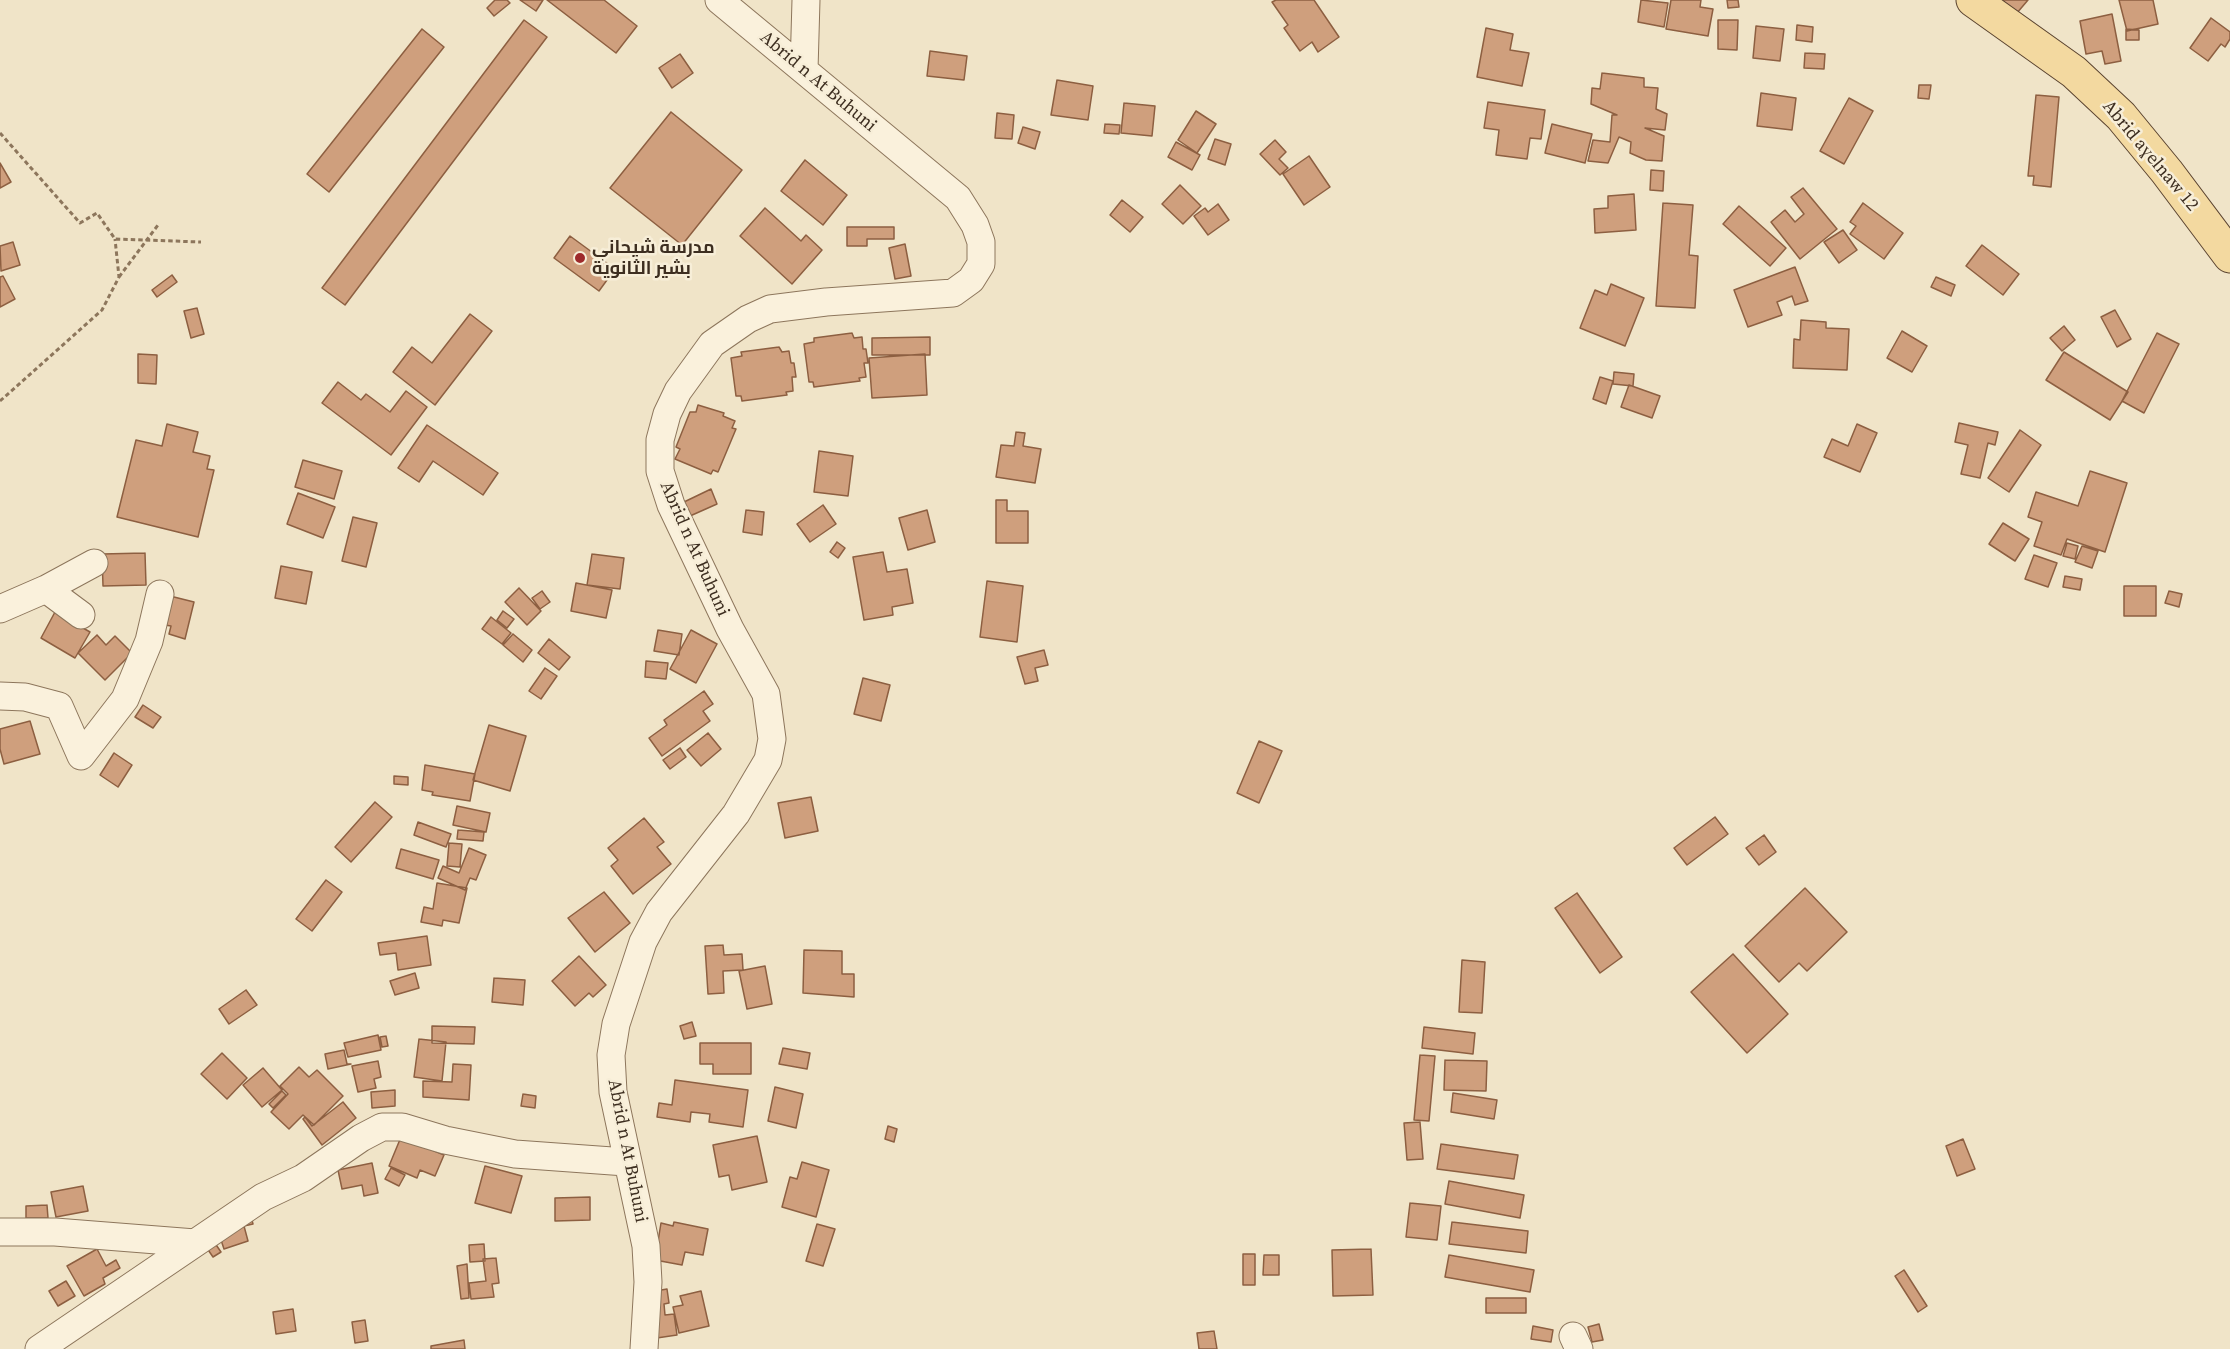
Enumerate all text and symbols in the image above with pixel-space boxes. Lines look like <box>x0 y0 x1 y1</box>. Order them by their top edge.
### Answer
street label: Abrid n At Buhuni <box>755 27 881 137</box>
street label: Abrid aɣelnaw 12 <box>2097 96 2203 216</box>
place label: مدرسة شيحاني بشير الثانوية <box>592 237 715 280</box>
marker: مدرسة شيحاني بشير الثانوية <box>573 251 587 265</box>
street label: Abrid n At Buhuni <box>655 478 733 620</box>
street label: Abrid n At Buhuni <box>603 1078 651 1224</box>

